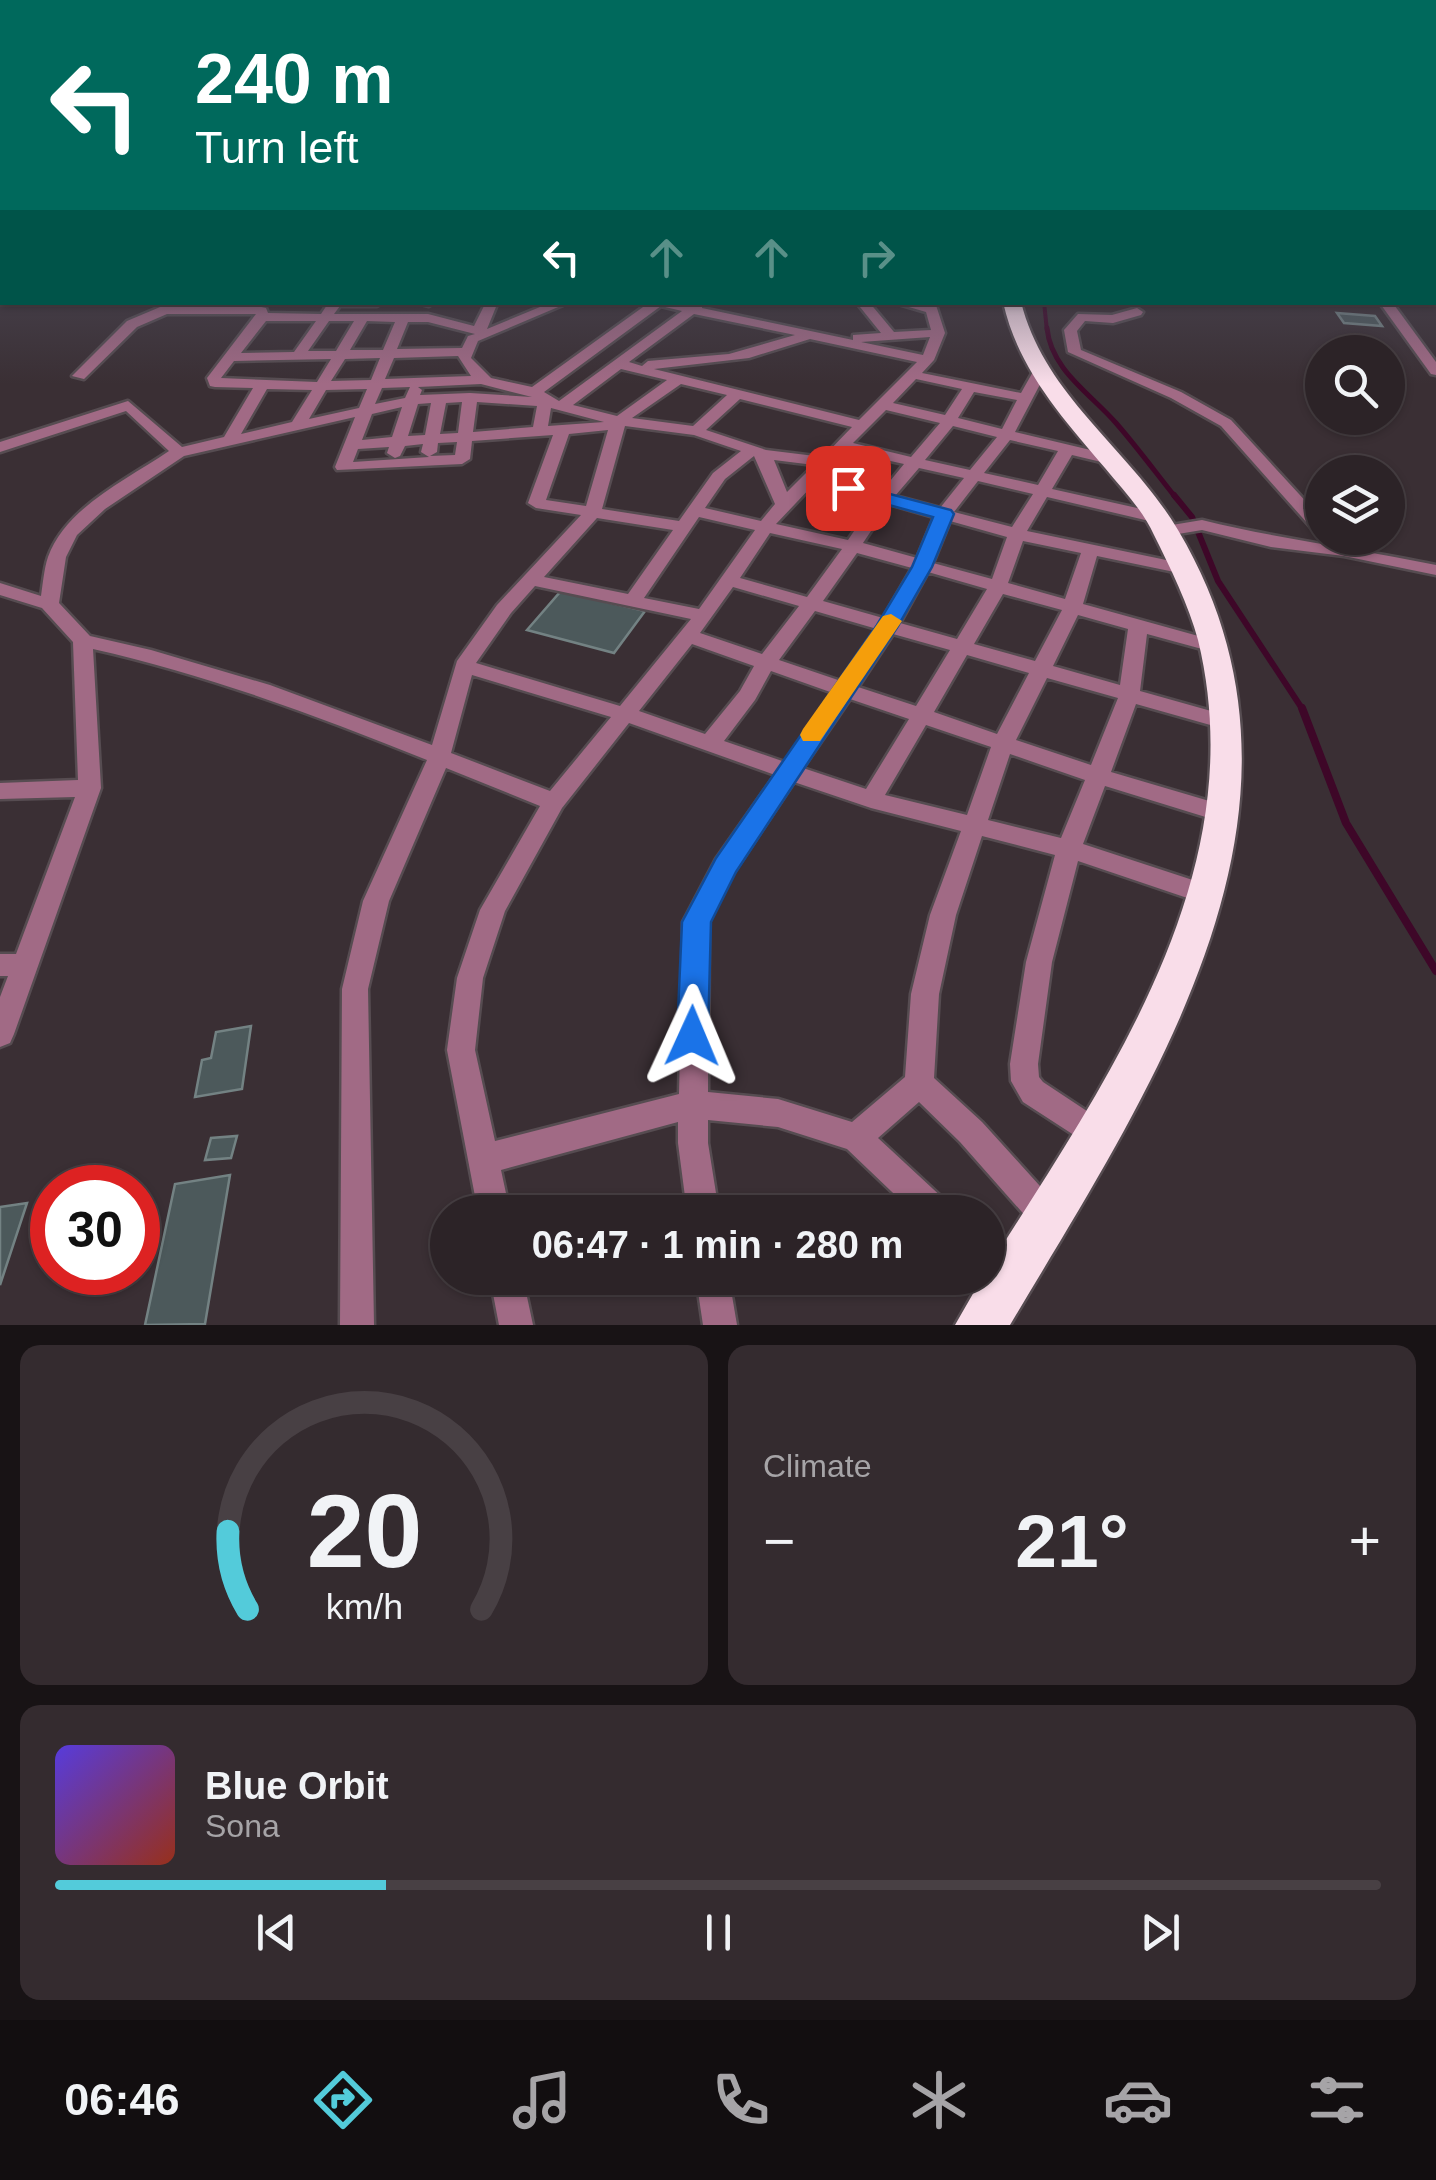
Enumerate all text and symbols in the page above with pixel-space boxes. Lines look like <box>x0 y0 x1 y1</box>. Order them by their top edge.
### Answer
icon: left <box>30 40 160 170</box>
text: 240 m <box>195 40 393 118</box>
text: Turn left <box>195 122 358 173</box>
icon: left <box>534 230 589 285</box>
icon: ahead <box>639 230 694 285</box>
icon: ahead <box>744 230 799 285</box>
icon: right <box>849 230 904 285</box>
map controls <box>1305 335 1405 555</box>
button: search <box>1305 335 1405 435</box>
pin <box>806 446 891 531</box>
button: layers <box>1305 455 1405 555</box>
icon: arrive <box>821 461 876 516</box>
position arrow <box>640 984 744 1088</box>
speed limit sign: 30 <box>30 1165 160 1295</box>
text: 06:47 · 1 min · 280 m <box>532 1224 903 1266</box>
text: Climate <box>763 1448 871 1484</box>
text: 20 <box>306 1473 422 1589</box>
text: 21° <box>1015 1499 1129 1583</box>
text: − <box>763 1510 795 1572</box>
text: + <box>1349 1510 1381 1572</box>
text: km/h <box>325 1587 403 1627</box>
text: Blue Orbit <box>205 1765 389 1807</box>
text: Sona <box>205 1808 280 1844</box>
icon: previous <box>249 1905 304 1960</box>
icon: pause <box>691 1905 746 1960</box>
icon: next <box>1133 1905 1188 1960</box>
icon: directions <box>308 2065 378 2135</box>
icon: music <box>507 2065 577 2135</box>
icon: phone <box>706 2065 776 2135</box>
icon: climate <box>904 2065 974 2135</box>
icon: car <box>1103 2065 1173 2135</box>
icon: filters <box>1302 2065 1372 2135</box>
text: 06:46 <box>64 2074 179 2125</box>

